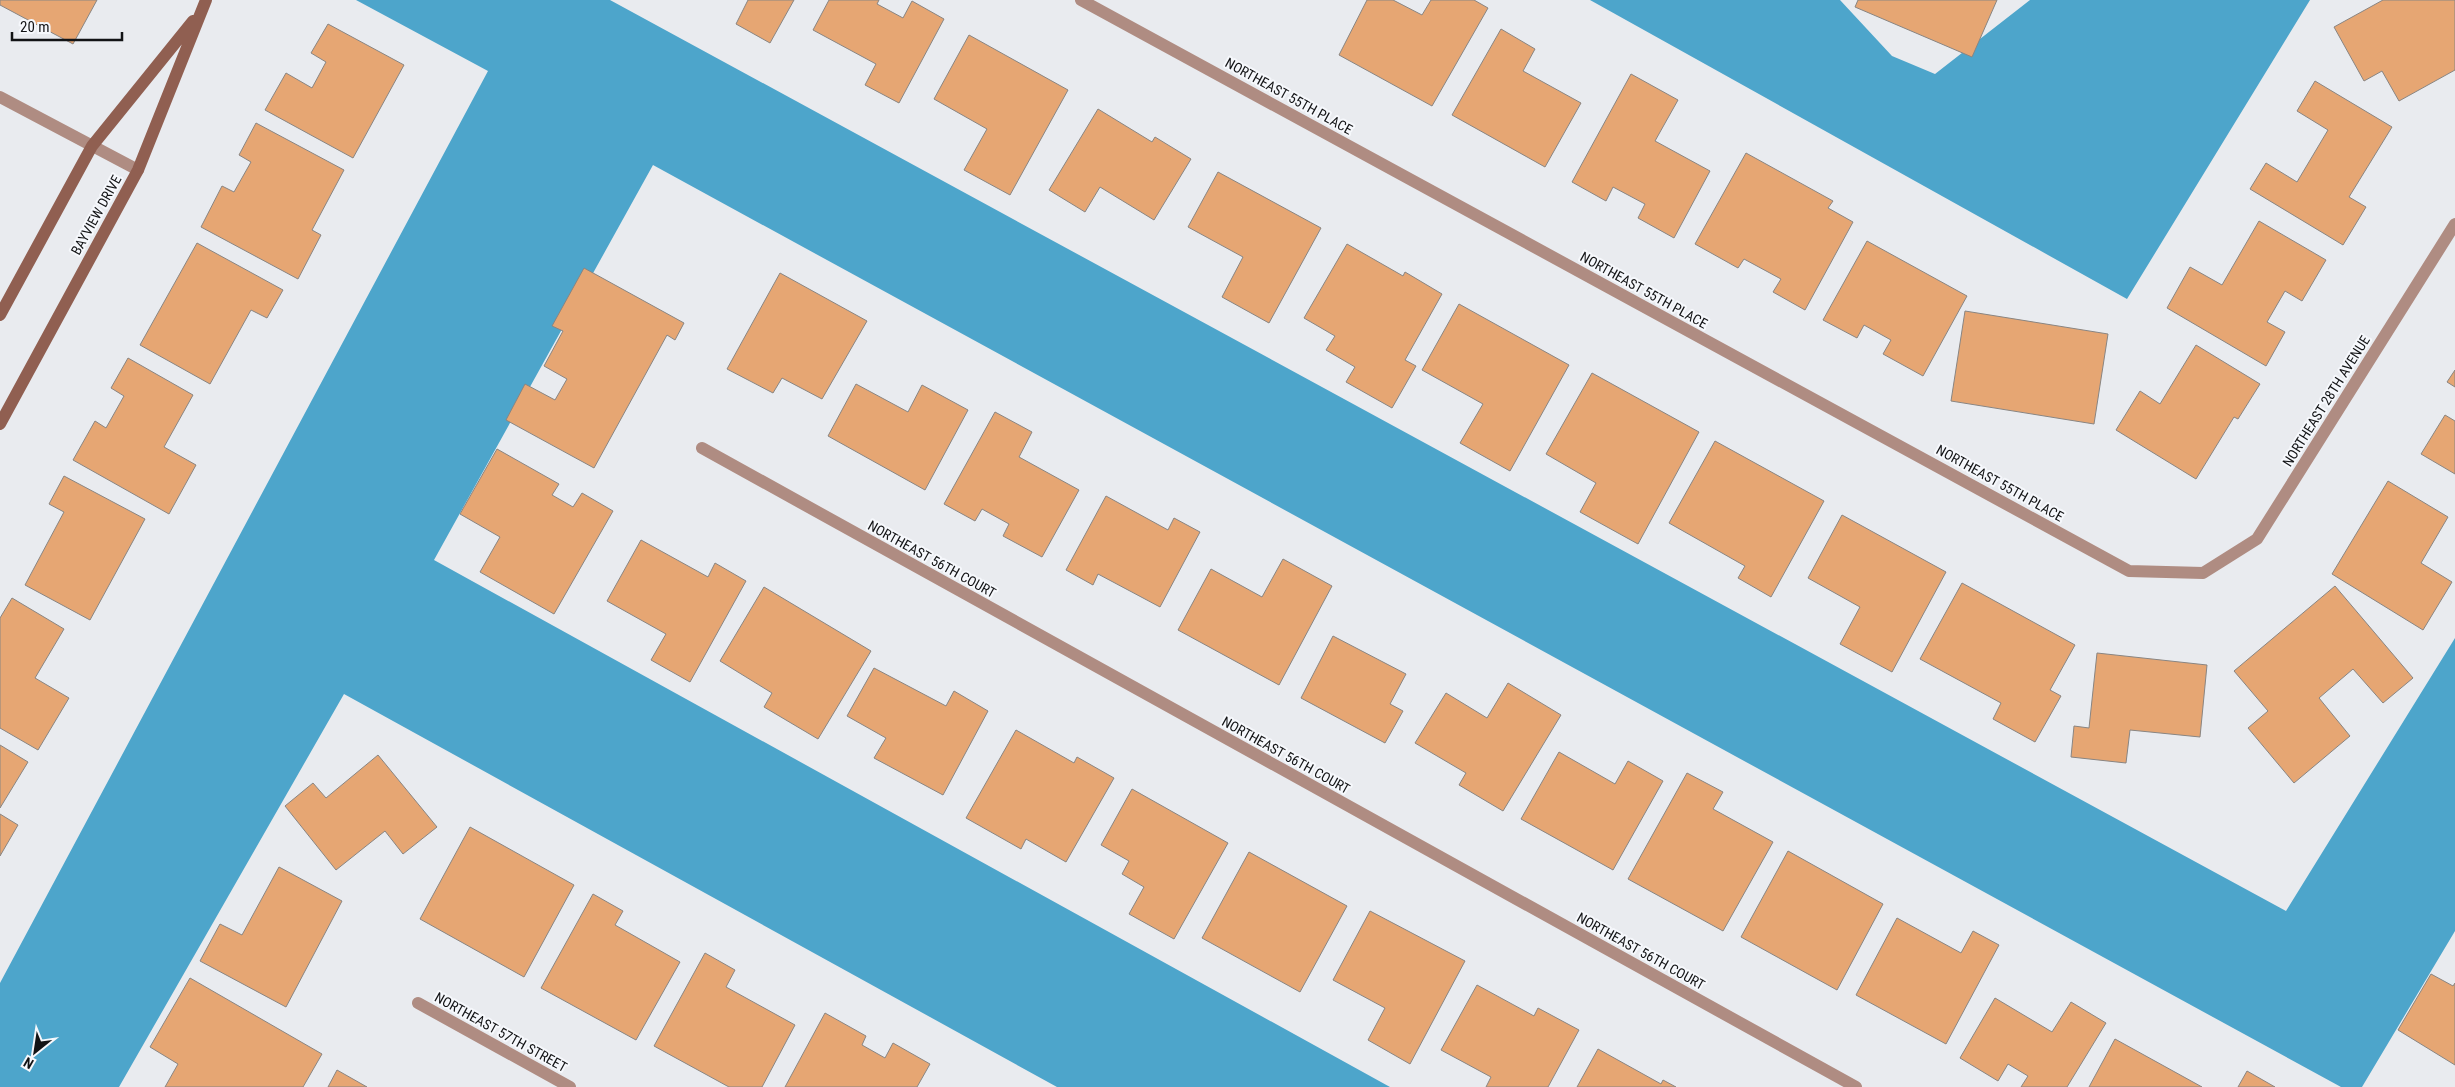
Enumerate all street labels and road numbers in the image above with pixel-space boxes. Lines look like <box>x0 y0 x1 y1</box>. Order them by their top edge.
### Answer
street label: NORTHEAST 55TH PLACE <box>1223 54 1355 138</box>
street label: BAYVIEW DRIVE <box>68 172 124 258</box>
street label: NORTHEAST 55TH PLACE <box>1578 248 1710 332</box>
street label: NORTHEAST 28TH AVENUE <box>2279 333 2373 469</box>
street label: NORTHEAST 55TH PLACE <box>1934 441 2066 525</box>
street label: NORTHEAST 56TH COURT <box>865 517 999 601</box>
street label: NORTHEAST 56TH COURT <box>1219 713 1353 797</box>
street label: NORTHEAST 56TH COURT <box>1574 909 1708 993</box>
street label: NORTHEAST 57TH STREET <box>432 989 570 1075</box>

